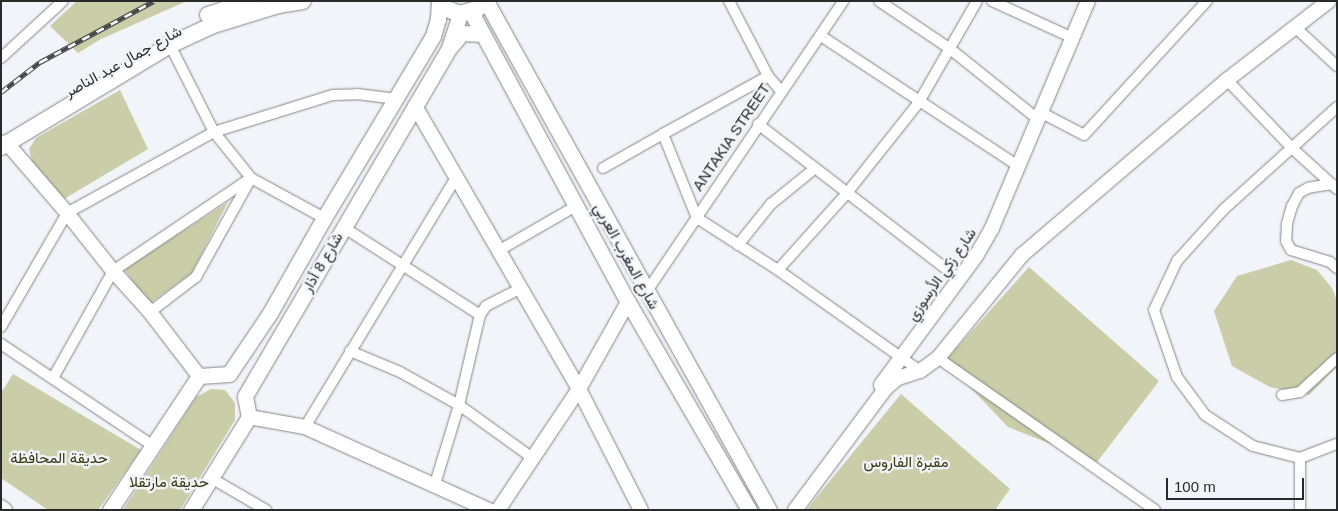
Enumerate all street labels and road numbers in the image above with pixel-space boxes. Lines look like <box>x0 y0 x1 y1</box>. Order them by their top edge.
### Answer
street label: شارع جمال عبد الناصر <box>61 21 185 101</box>
street label: ANTAKIA STREET <box>688 80 774 194</box>
street label: شارع المغرب العربي <box>590 200 664 312</box>
street label: شارع زكي الأرسوزي <box>902 224 980 324</box>
street label: شارع 8 أذار <box>298 229 346 295</box>

